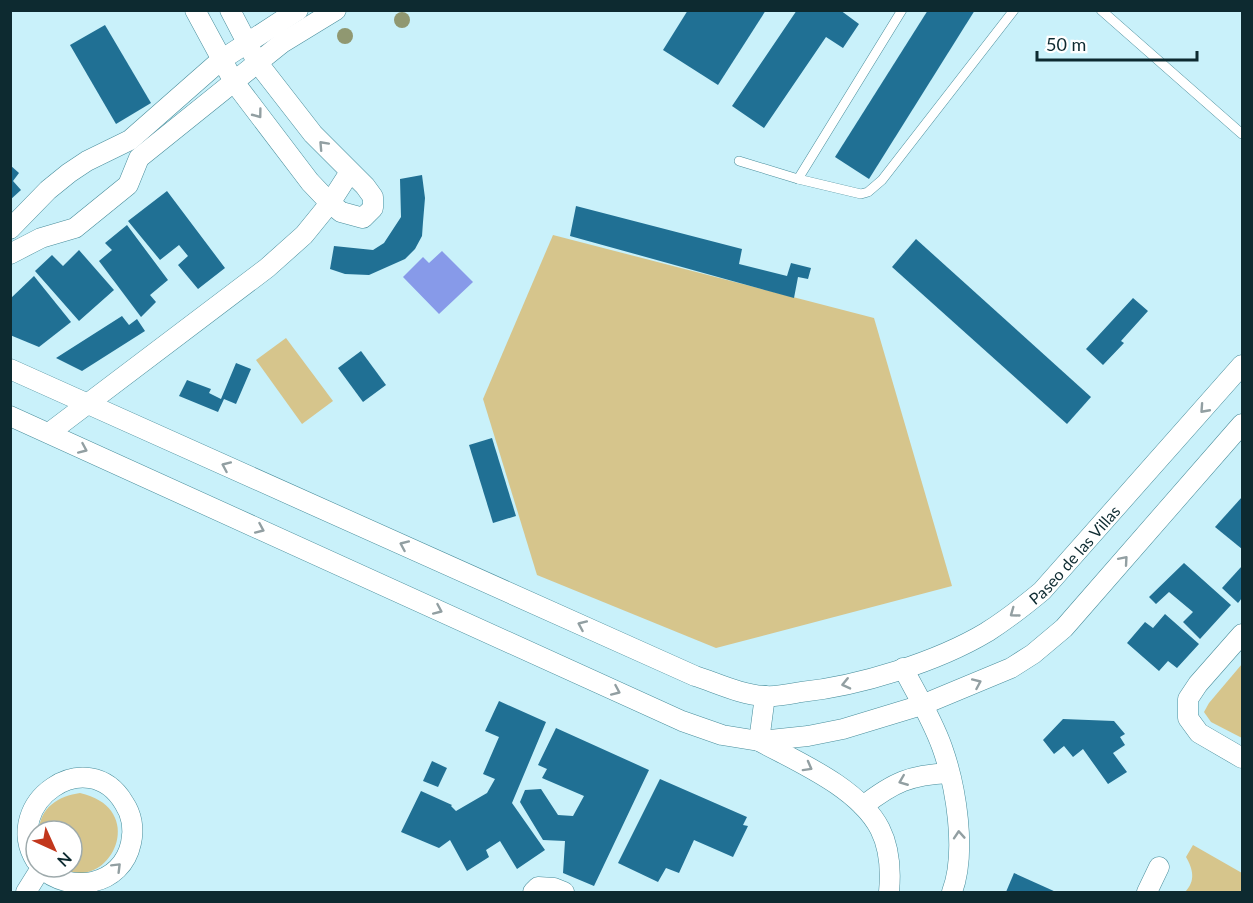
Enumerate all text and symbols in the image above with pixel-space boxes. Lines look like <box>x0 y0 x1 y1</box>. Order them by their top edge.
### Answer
scale bar <box>1037 24 1198 62</box>
text: 50 m <box>1046 33 1086 55</box>
one-way arrow <box>251 107 262 118</box>
one-way arrow <box>319 142 330 152</box>
one-way arrow <box>1200 402 1211 413</box>
one-way arrow <box>76 441 87 453</box>
one-way arrow <box>222 461 233 473</box>
street label: Paseo de las Villas <box>1025 501 1123 608</box>
one-way arrow <box>254 522 265 534</box>
one-way arrow <box>400 541 411 553</box>
one-way arrow <box>1117 556 1128 567</box>
one-way arrow <box>432 603 443 615</box>
one-way arrow <box>1010 606 1021 617</box>
one-way arrow <box>578 620 589 632</box>
one-way arrow <box>842 677 852 690</box>
one-way arrow <box>970 679 981 691</box>
one-way arrow <box>609 683 620 695</box>
one-way arrow <box>802 760 812 771</box>
one-way arrow <box>899 774 910 786</box>
north arrow <box>24 819 84 879</box>
one-way arrow <box>952 830 965 839</box>
text: N <box>54 849 76 871</box>
one-way arrow <box>110 863 120 874</box>

